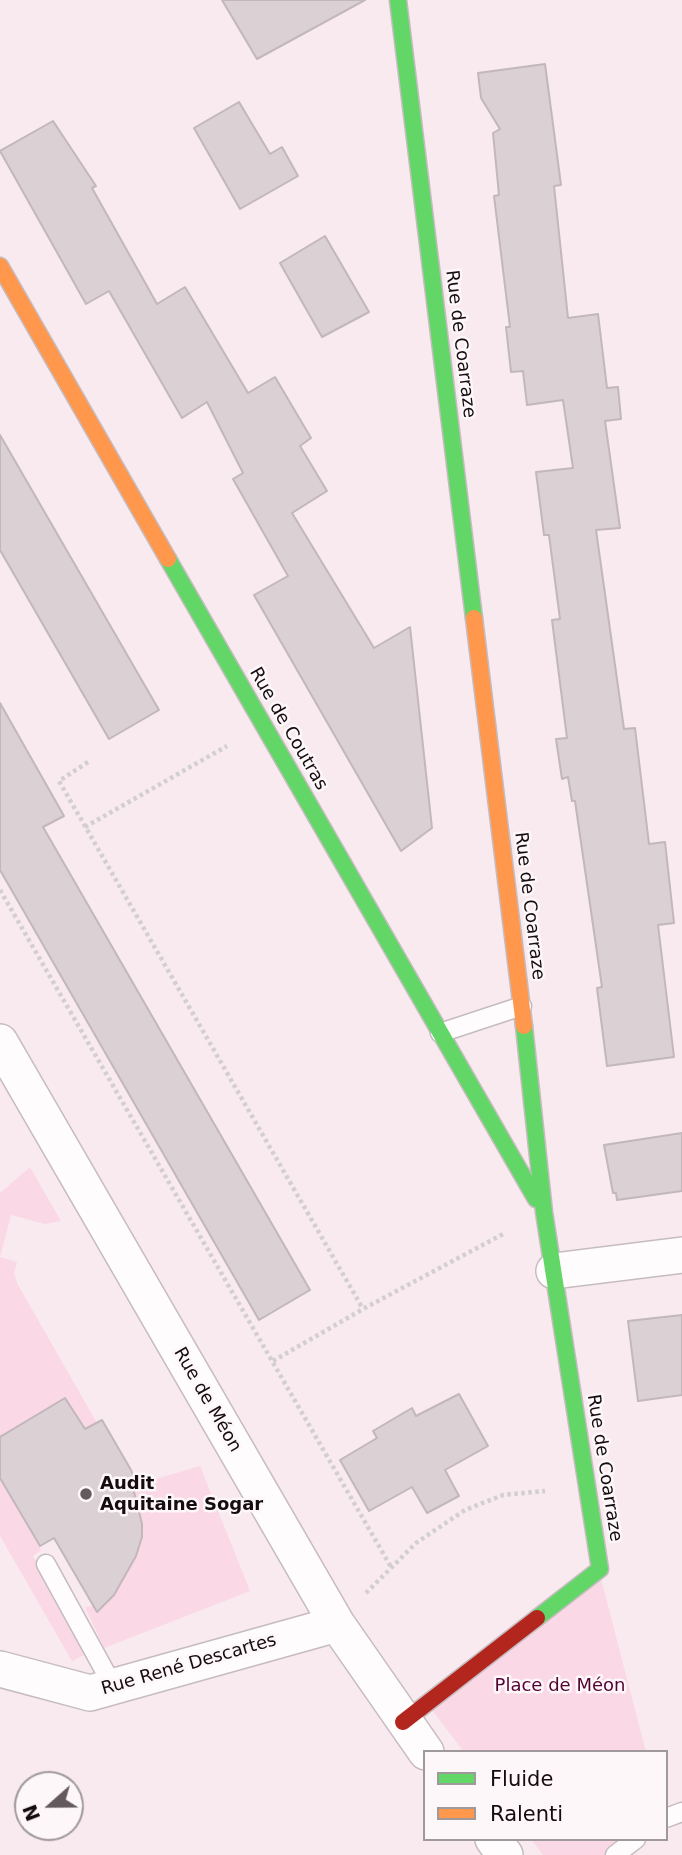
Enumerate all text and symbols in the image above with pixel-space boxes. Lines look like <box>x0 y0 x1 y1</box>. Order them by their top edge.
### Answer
street label: Rue de Coarraze <box>440 269 480 419</box>
street label: Rue de Coutras <box>244 664 332 794</box>
street label: Rue de Coarraze <box>509 831 549 981</box>
street label: Rue de Méon <box>168 1344 246 1456</box>
street label: Rue de Coarraze <box>582 1393 626 1543</box>
place label: Audit Aquitaine Sogar <box>100 1473 263 1516</box>
marker: Audit Aquitaine Sogar <box>78 1486 94 1502</box>
street label: Rue René Descartes <box>99 1630 279 1700</box>
park label: Place de Méon <box>495 1675 625 1697</box>
legend <box>423 1750 668 1841</box>
text: Fluide <box>490 1767 553 1791</box>
north arrow <box>14 1771 84 1841</box>
text: N <box>18 1801 44 1824</box>
text: Ralenti <box>490 1802 563 1826</box>

